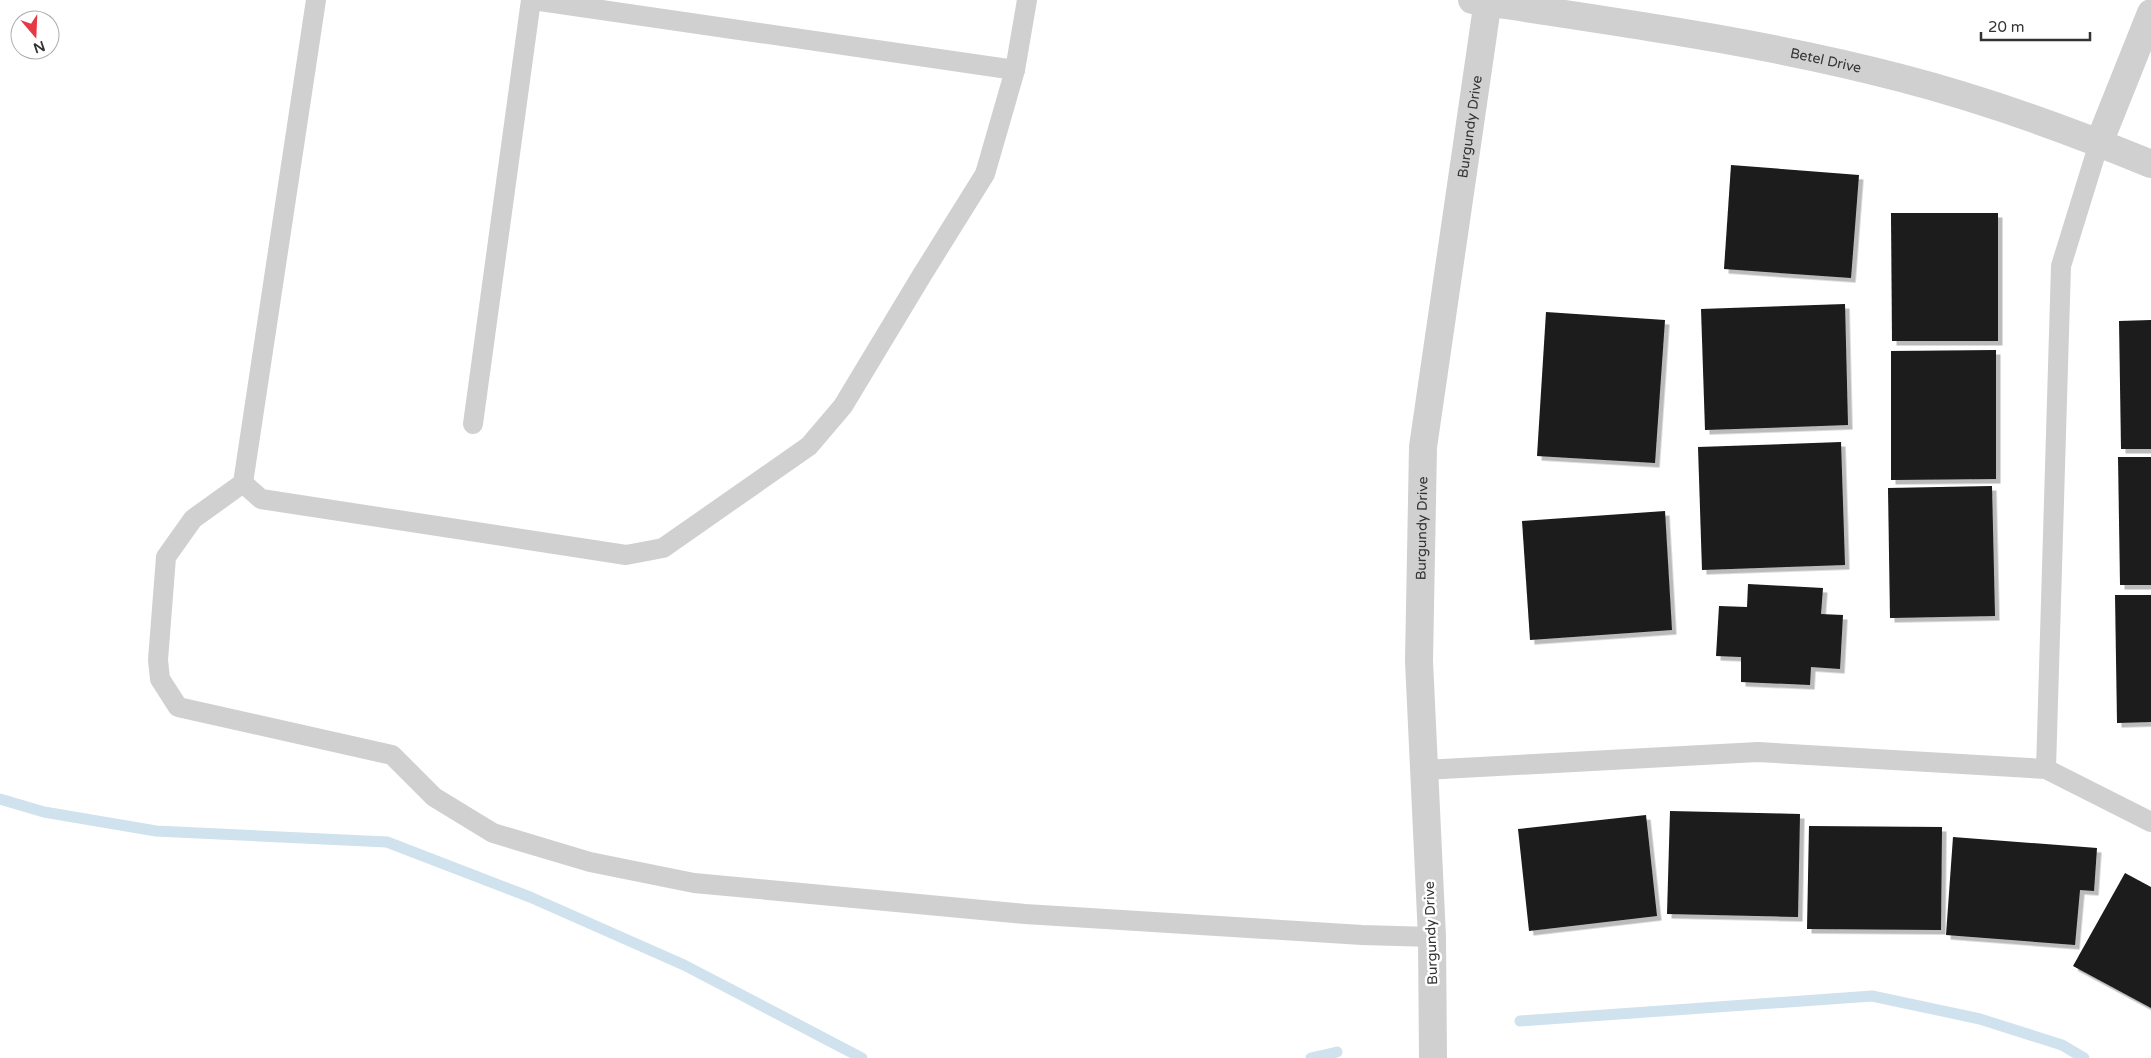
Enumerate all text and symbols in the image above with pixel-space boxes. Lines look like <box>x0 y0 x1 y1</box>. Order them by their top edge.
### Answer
north arrow <box>10 10 60 60</box>
scale bar <box>1981 10 2090 42</box>
text: 20 m <box>1988 18 2025 36</box>
text: N <box>31 37 47 57</box>
street label: Betel Drive <box>1789 44 1863 76</box>
street label: Burgundy Drive <box>1454 74 1485 179</box>
street label: Burgundy Drive <box>1412 476 1431 580</box>
street label: Burgundy Drive <box>1421 881 1441 985</box>

